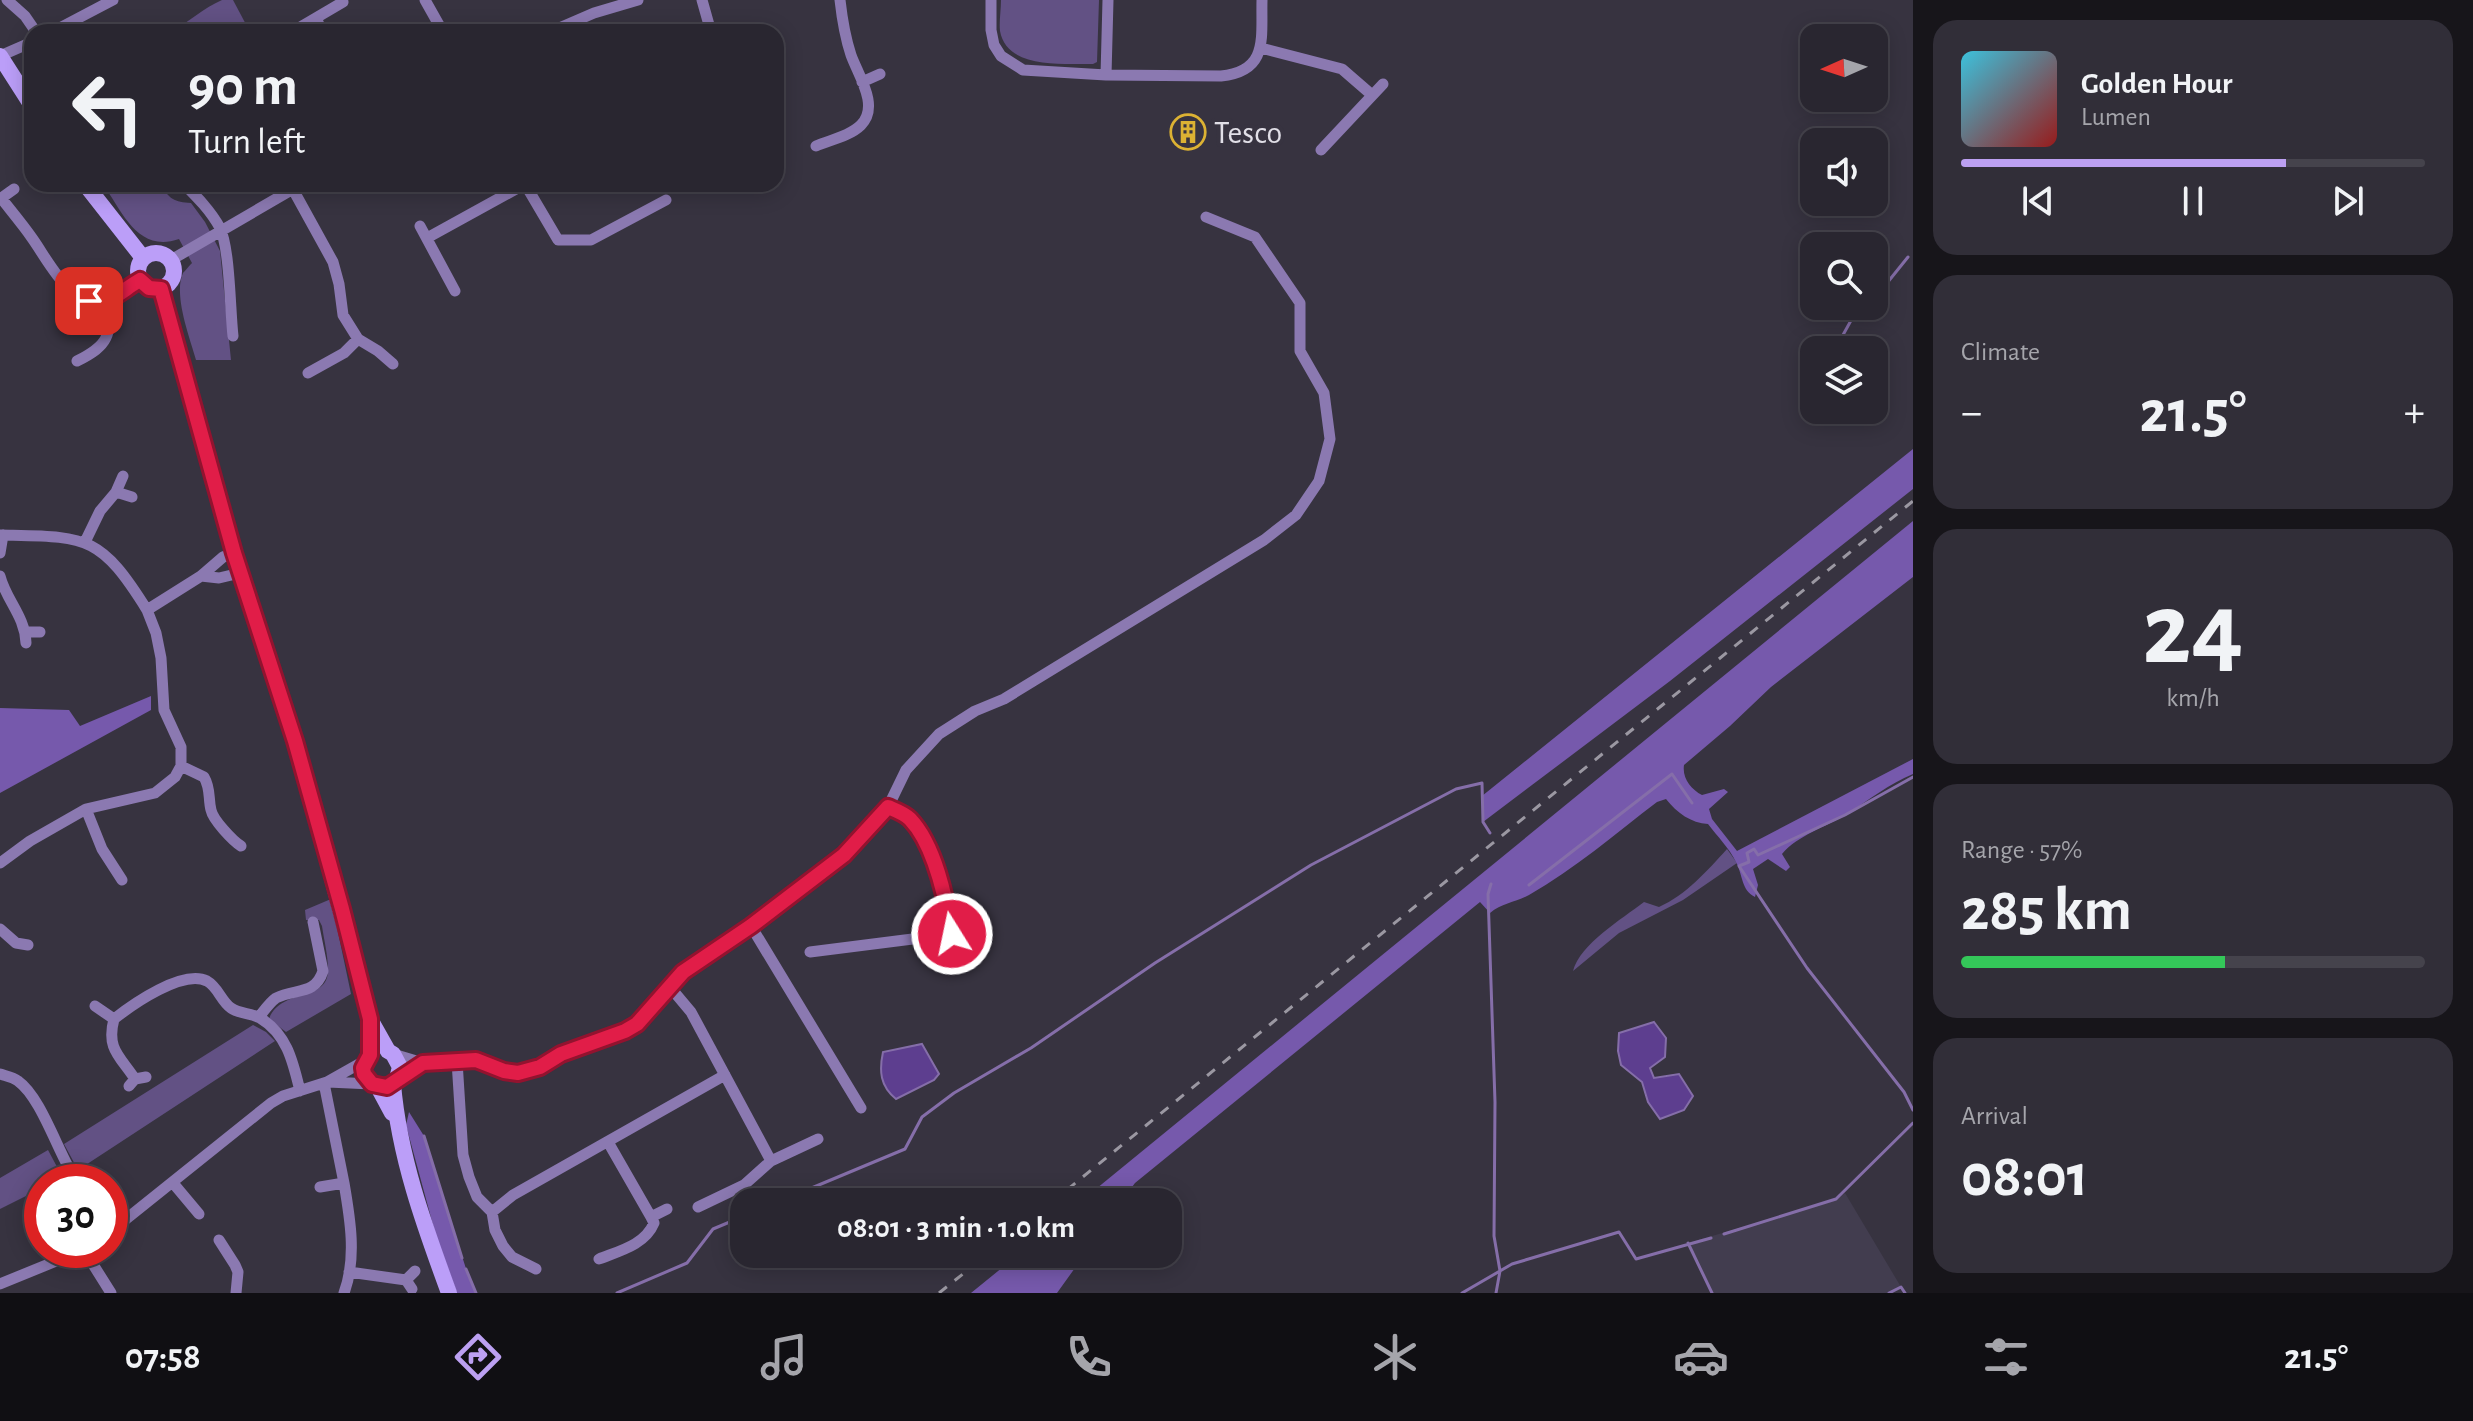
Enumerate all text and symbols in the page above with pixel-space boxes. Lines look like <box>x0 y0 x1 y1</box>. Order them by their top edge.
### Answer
north arrow <box>1800 24 1888 112</box>
map controls <box>1800 24 1888 424</box>
icon: left <box>56 56 160 160</box>
text: 90 m <box>188 59 298 115</box>
text: Golden Hour <box>2081 69 2233 99</box>
text: Lumen <box>2081 104 2151 130</box>
building icon: Tesco <box>1169 113 1207 151</box>
place label: Tesco <box>1214 117 1282 149</box>
text: Turn left <box>188 124 305 160</box>
button: sound <box>1800 128 1888 216</box>
icon: previous <box>2016 179 2060 223</box>
icon: pause <box>2171 179 2215 223</box>
icon: next <box>2326 179 2370 223</box>
button: search <box>1800 232 1888 320</box>
pin <box>55 267 123 335</box>
icon: arrive <box>67 279 111 323</box>
button: layers <box>1800 336 1888 424</box>
text: Climate <box>1961 339 2040 365</box>
text: 21.5° <box>2139 383 2247 443</box>
text: − <box>1961 391 1982 435</box>
text: + <box>2404 391 2425 435</box>
text: 24 <box>2142 579 2244 683</box>
text: km/h <box>2166 685 2220 711</box>
text: Range · 57% <box>1961 837 2082 863</box>
text: 285 km <box>1961 881 2132 941</box>
position arrow <box>910 892 994 976</box>
text: Arrival <box>1961 1103 2028 1129</box>
text: 08:01 <box>1961 1147 2088 1207</box>
speed limit sign: 30 <box>24 1164 128 1268</box>
text: 08:01 · 3 min · 1.0 km <box>837 1213 1075 1243</box>
icon: directions <box>450 1329 506 1385</box>
icon: music <box>756 1329 812 1385</box>
icon: phone <box>1061 1329 1117 1385</box>
icon: climate <box>1367 1329 1423 1385</box>
icon: car <box>1673 1329 1729 1385</box>
icon: filters <box>1978 1329 2034 1385</box>
text: 07:58 <box>125 1339 201 1375</box>
text: 21.5° <box>2284 1339 2348 1375</box>

